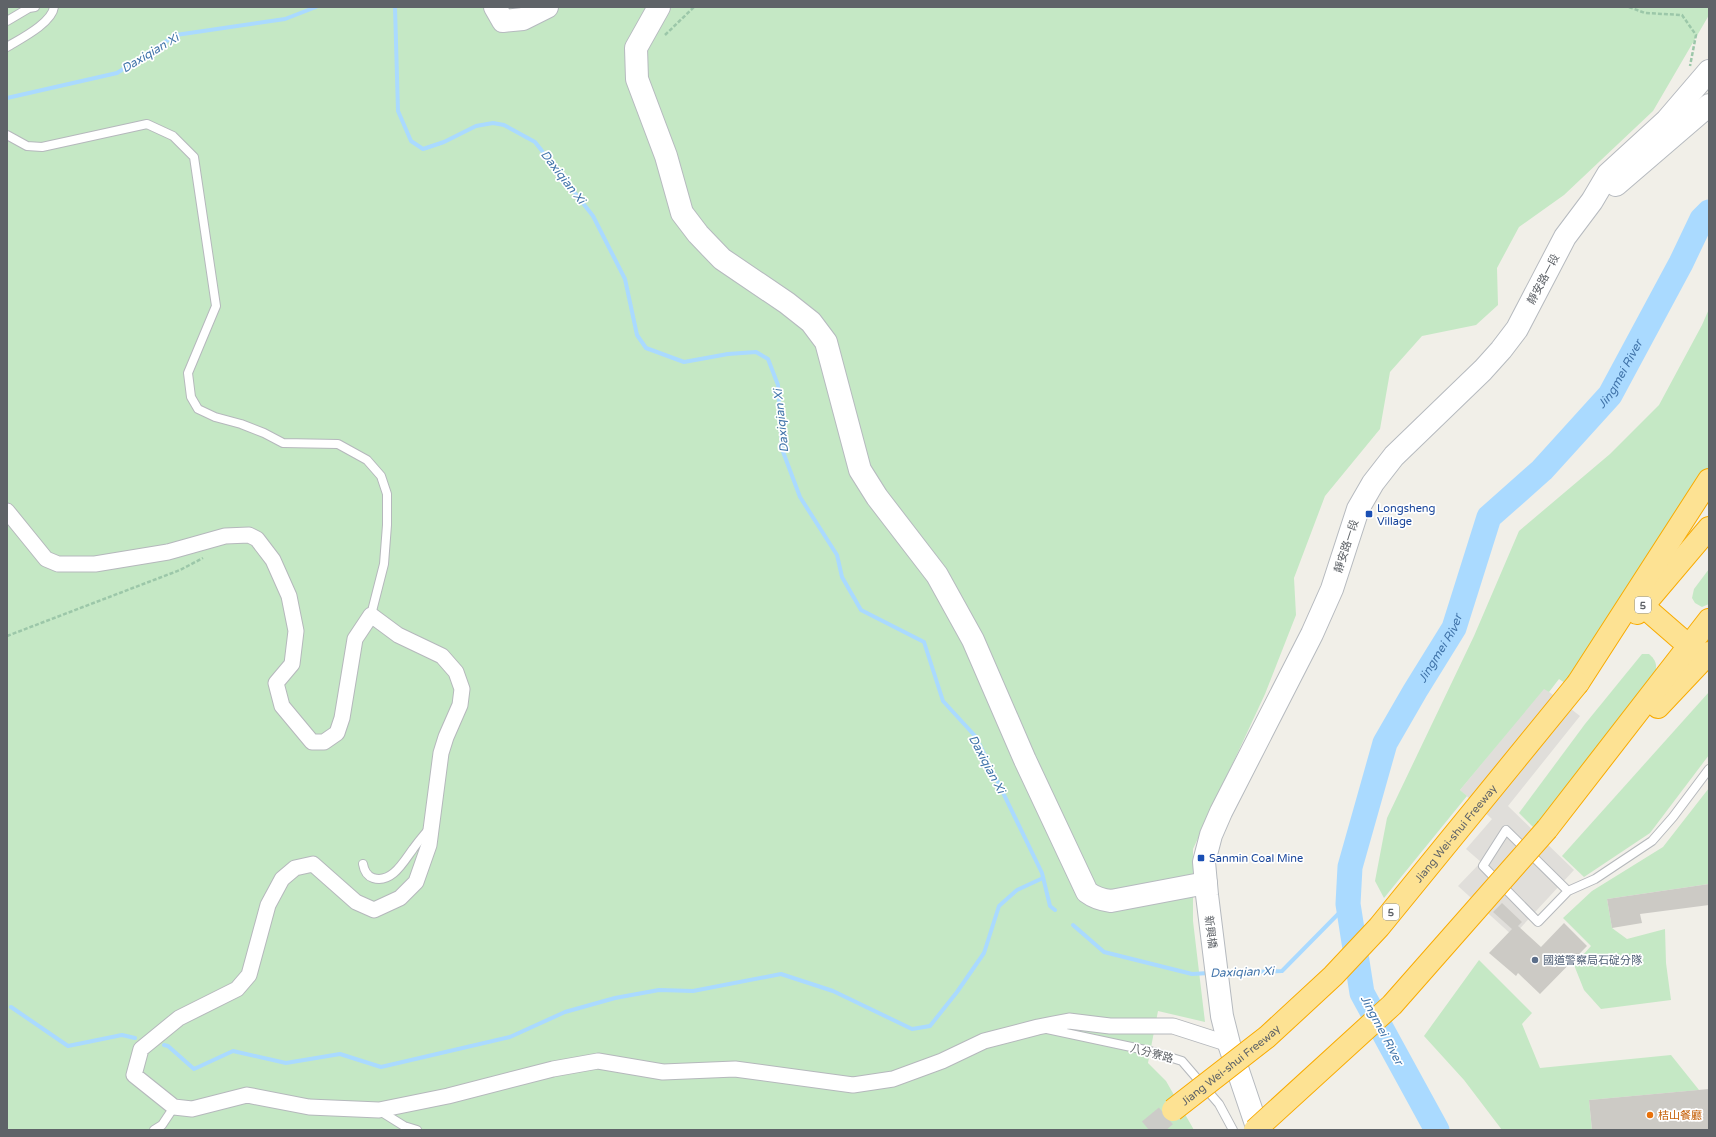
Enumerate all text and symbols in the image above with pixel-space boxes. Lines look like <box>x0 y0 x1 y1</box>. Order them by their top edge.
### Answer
water label: Daxiqian Xi <box>119 30 183 75</box>
water label: Daxiqian Xi <box>538 148 589 208</box>
street label: 靜安路一段 <box>1525 252 1562 307</box>
water label: Jingmei River <box>1595 336 1646 411</box>
water label: Daxiqian Xi <box>770 386 791 454</box>
place label: Longsheng Village <box>1377 502 1436 528</box>
marker: Longsheng Village <box>1364 509 1374 519</box>
street label: 靜安路一段 <box>1332 518 1361 574</box>
road number: 5 <box>1635 597 1651 613</box>
water label: Jingmei River <box>1415 611 1465 685</box>
water label: Daxiqian Xi <box>966 733 1009 797</box>
street label: Jiang Wei-shui Freeway <box>1412 782 1500 885</box>
place label: Sanmin Coal Mine <box>1209 852 1303 865</box>
marker: Sanmin Coal Mine <box>1196 853 1206 863</box>
road number: 5 <box>1383 904 1399 920</box>
street label: 新興橋 <box>1202 915 1219 949</box>
place label: 國道警察局石碇分隊 <box>1543 954 1642 967</box>
marker: 國道警察局石碇分隊 <box>1530 955 1540 965</box>
water label: Daxiqian Xi <box>1210 964 1276 980</box>
water label: Jingmei River <box>1358 993 1407 1068</box>
street label: Jiang Wei-shui Freeway <box>1179 1022 1283 1108</box>
street label: 八分寮路 <box>1129 1042 1175 1065</box>
place label: 桔山餐廳 <box>1658 1109 1702 1122</box>
marker: 桔山餐廳 <box>1645 1110 1655 1120</box>

